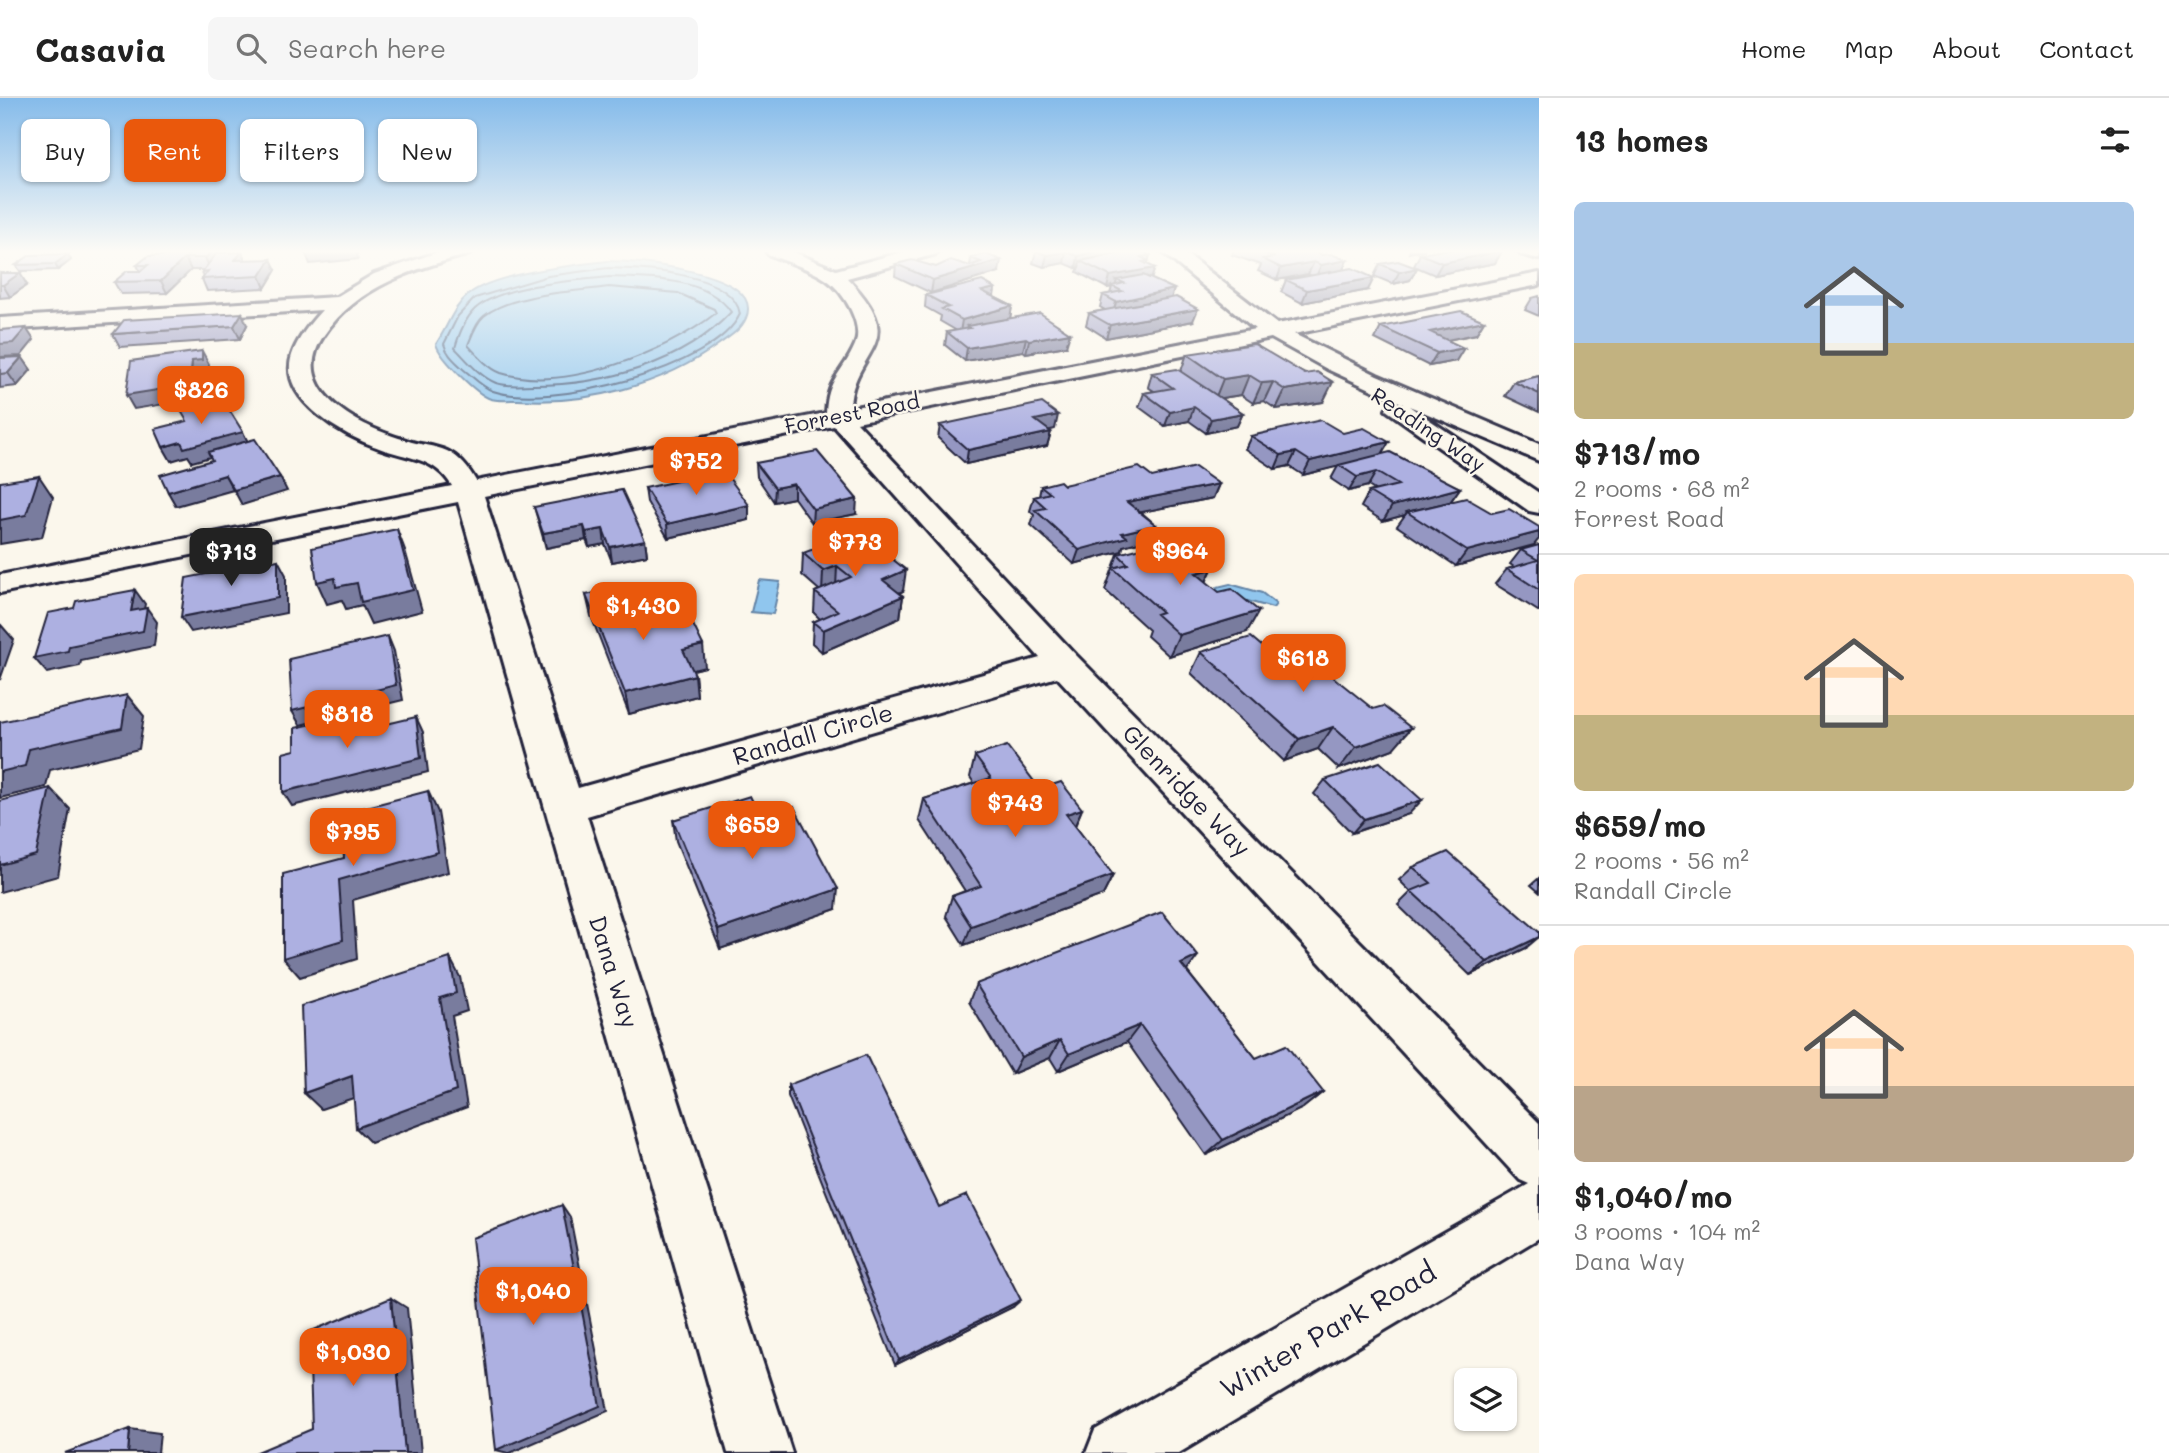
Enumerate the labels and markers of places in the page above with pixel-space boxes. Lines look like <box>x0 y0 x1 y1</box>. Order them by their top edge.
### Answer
pin: $826 <box>160 366 242 426</box>
pin: $752 <box>655 438 737 497</box>
pin: $773 <box>814 518 896 578</box>
pin: $713 <box>190 528 272 588</box>
pin: $964 <box>1139 528 1221 587</box>
pin: $1,430 <box>586 582 700 642</box>
pin: $618 <box>1262 634 1344 694</box>
pin: $818 <box>306 690 388 750</box>
pin: $743 <box>974 780 1056 839</box>
pin: $659 <box>711 802 793 861</box>
pin: $795 <box>312 808 394 868</box>
pin: $1,040 <box>476 1268 590 1327</box>
pin: $1,030 <box>296 1328 410 1388</box>

